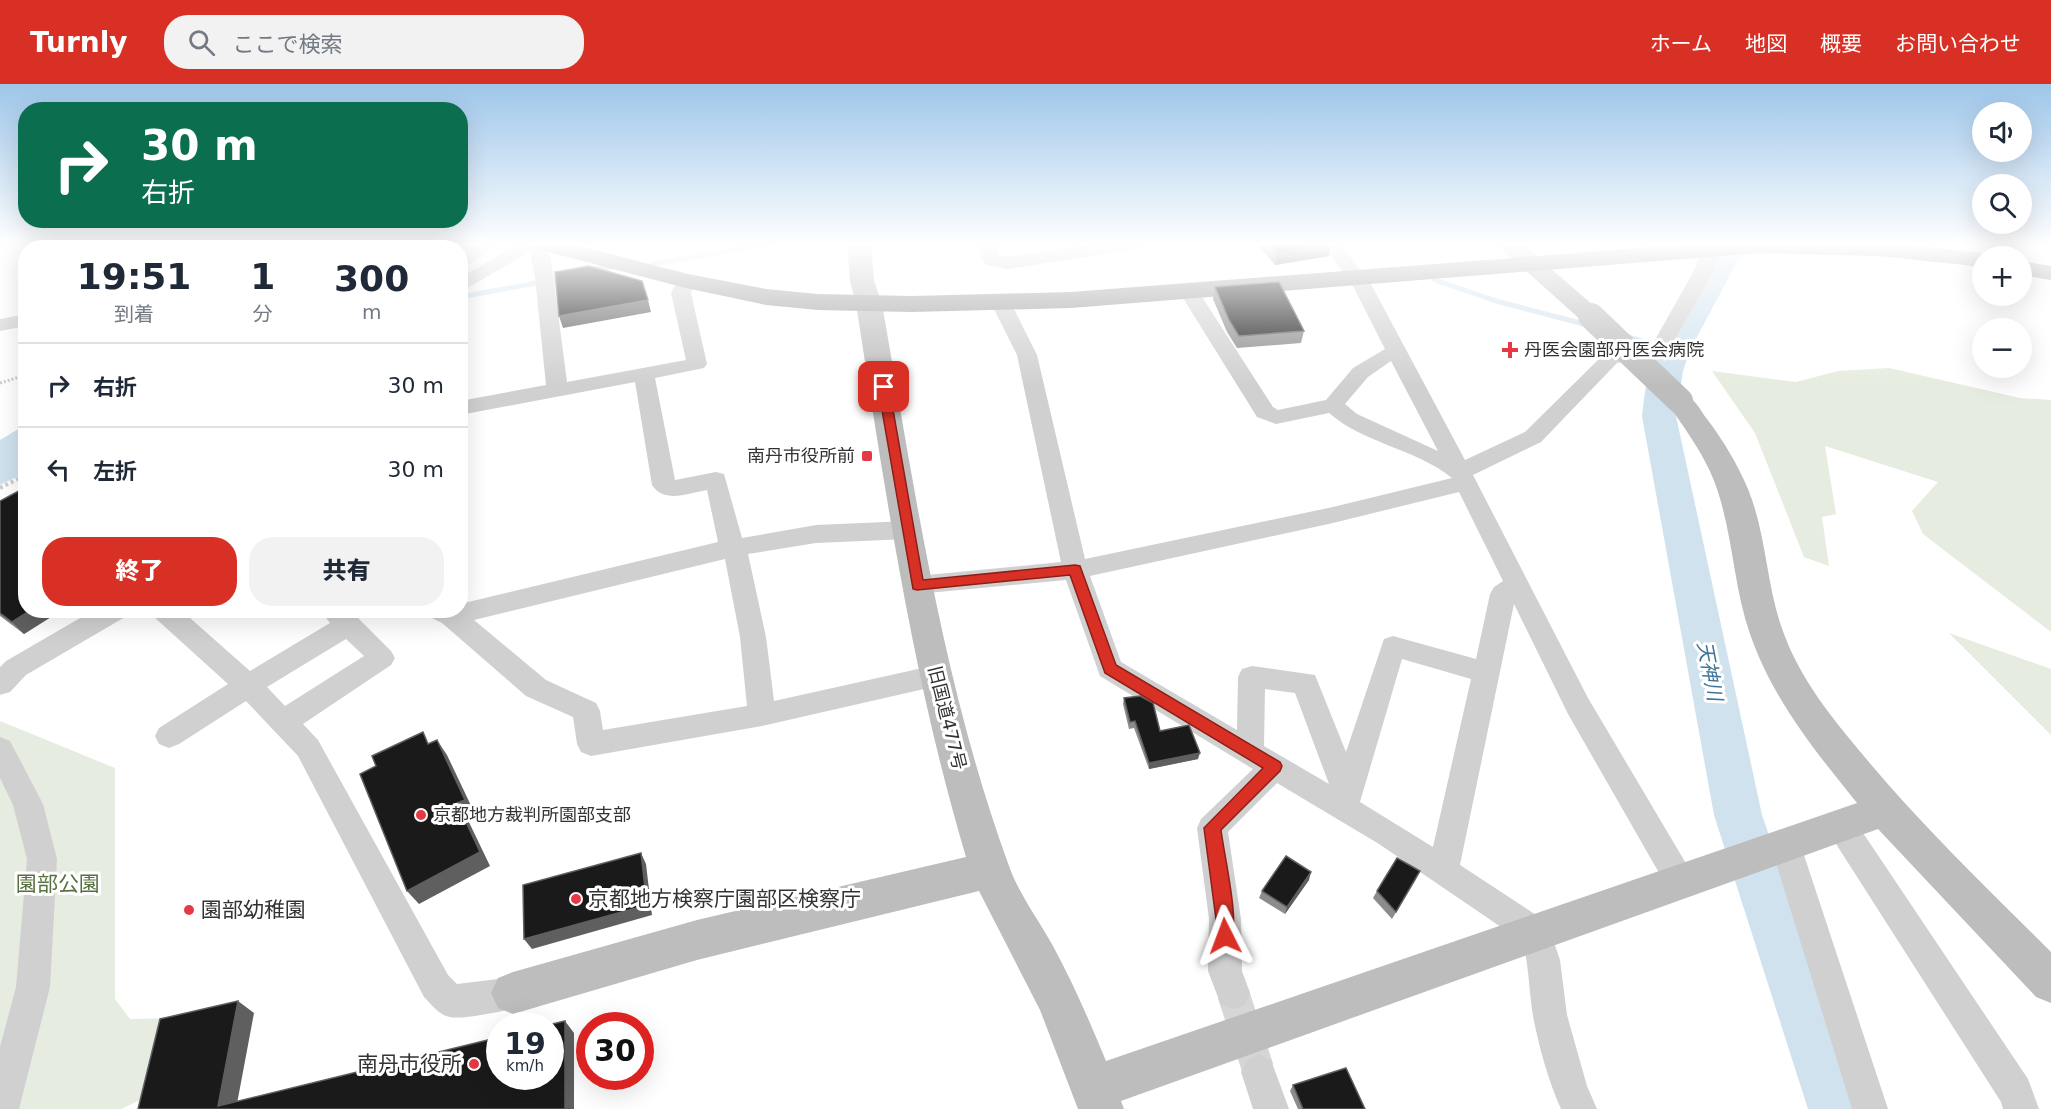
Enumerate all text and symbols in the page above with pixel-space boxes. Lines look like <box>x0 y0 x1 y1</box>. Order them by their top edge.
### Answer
search box <box>164 15 584 69</box>
text: Turnly <box>30 26 128 59</box>
icon: search <box>185 26 218 59</box>
text: ここで検索 <box>233 32 343 57</box>
text: ホーム <box>1650 32 1712 56</box>
text: 地図 <box>1745 32 1787 56</box>
text: 概要 <box>1820 32 1862 56</box>
text: お問い合わせ <box>1895 32 2021 56</box>
map controls <box>1972 102 2032 378</box>
button: sound <box>1972 102 2032 162</box>
text: 30 m <box>141 121 258 170</box>
icon: right <box>42 126 120 204</box>
button: search <box>1972 174 2032 234</box>
text: 右折 <box>141 177 195 208</box>
button: + <box>1972 246 2032 306</box>
text: 19:51 <box>77 256 191 297</box>
text: 1 <box>250 256 275 297</box>
text: 300 <box>334 258 409 299</box>
text: m <box>362 300 381 324</box>
text: 到着 <box>114 302 154 326</box>
text: 分 <box>253 302 273 326</box>
button: − <box>1972 318 2032 378</box>
place label: 丹医会園部丹医会病院 <box>1524 339 1704 360</box>
marker: 丹医会園部丹医会病院 <box>1501 341 1519 359</box>
pin <box>858 361 909 412</box>
icon: right <box>42 369 75 402</box>
icon: arrive <box>867 370 900 403</box>
text: 30 m <box>388 373 444 398</box>
text: 右折 <box>93 375 137 400</box>
place label: 南丹市役所前 <box>747 445 855 466</box>
marker: 南丹市役所前 <box>860 449 874 463</box>
icon: left <box>42 453 75 486</box>
text: 30 m <box>388 457 444 482</box>
text: 左折 <box>93 459 137 484</box>
button: 終了 <box>42 537 237 606</box>
button: 共有 <box>249 537 444 606</box>
water label: 天神川 <box>1692 639 1728 705</box>
street label: 旧国道477号 <box>924 664 971 772</box>
place label: 京都地方裁判所園部支部 <box>433 804 631 825</box>
marker: 京都地方裁判所園部支部 <box>414 808 428 822</box>
park label: 園部公園 <box>16 872 100 896</box>
place label: 京都地方検察庁園部区検察庁 <box>588 887 861 911</box>
marker: 京都地方検察庁園部区検察庁 <box>569 892 583 906</box>
place label: 園部幼稚園 <box>201 898 306 922</box>
marker: 園部幼稚園 <box>182 903 196 917</box>
position arrow <box>1193 904 1257 968</box>
speed limit sign: 30 <box>576 1012 654 1090</box>
text: 19 <box>504 1026 546 1061</box>
place label: 南丹市役所 <box>357 1052 462 1076</box>
marker: 南丹市役所 <box>467 1057 481 1071</box>
text: km/h <box>506 1057 544 1075</box>

